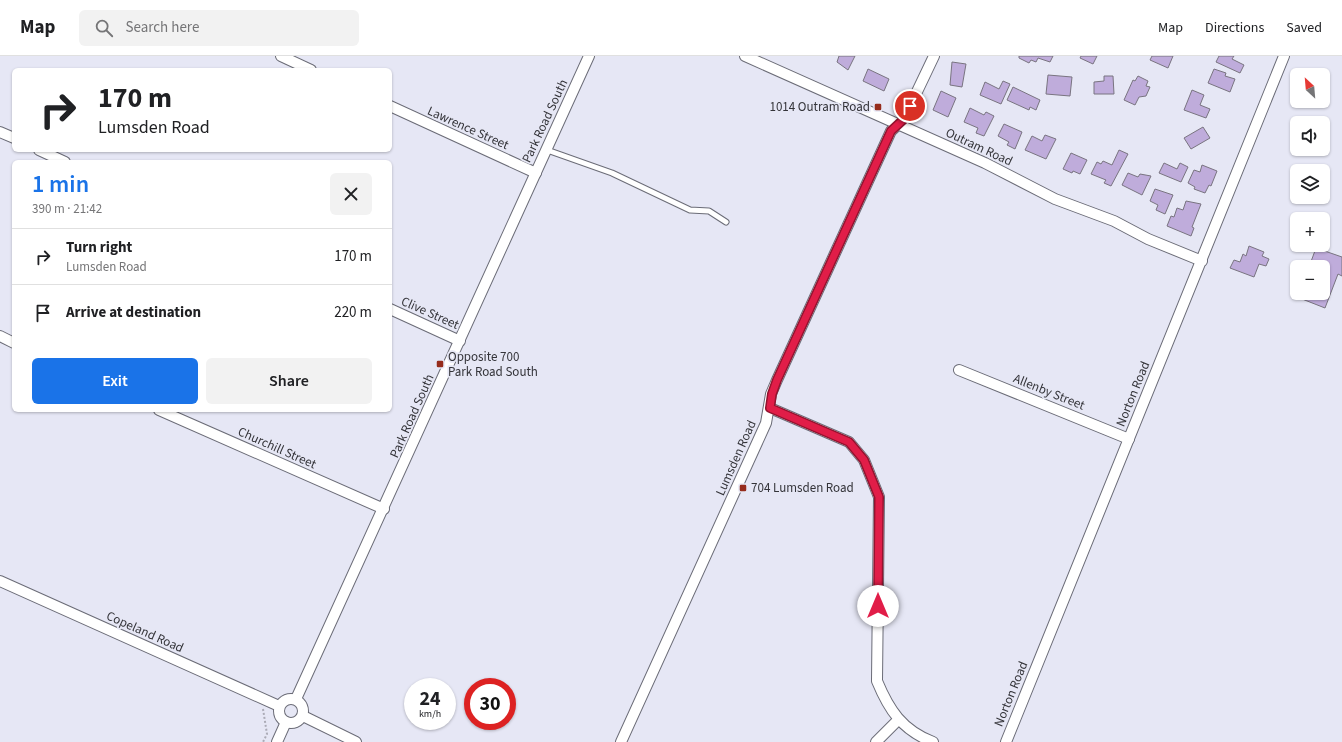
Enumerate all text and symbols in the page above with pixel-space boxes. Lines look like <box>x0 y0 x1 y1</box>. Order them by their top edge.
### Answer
search box <box>79 10 359 46</box>
text: Map <box>20 14 55 41</box>
icon: search <box>93 17 115 39</box>
text: Search here <box>125 17 199 38</box>
text: Map <box>1158 18 1183 38</box>
text: Directions <box>1205 18 1264 38</box>
text: Saved <box>1286 18 1322 38</box>
north arrow <box>1290 68 1330 108</box>
map controls <box>1290 68 1330 300</box>
street label: Park Road South <box>518 76 572 166</box>
text: 170 m <box>98 78 172 118</box>
icon: right <box>32 84 84 136</box>
pin <box>893 89 927 123</box>
icon: arrive <box>899 95 921 117</box>
place label: 1014 Outram Road <box>769 98 870 116</box>
street label: Lawrence Street <box>424 102 512 154</box>
marker: 1014 Outram Road <box>873 102 883 112</box>
text: Lumsden Road <box>98 115 210 140</box>
button: sound <box>1290 116 1330 156</box>
street label: Outram Road <box>943 124 1015 170</box>
button: layers <box>1290 164 1330 204</box>
text: 1 min <box>32 167 89 202</box>
button: close <box>330 173 372 215</box>
text: 390 m · 21:42 <box>32 200 102 218</box>
button: + <box>1290 212 1330 252</box>
text: Turn right <box>66 237 132 258</box>
icon: right <box>32 246 54 268</box>
text: 170 m <box>334 246 372 267</box>
text: Lumsden Road <box>66 258 147 276</box>
button: − <box>1290 260 1330 300</box>
street label: Clive Street <box>398 292 462 334</box>
icon: arrive <box>32 302 54 324</box>
text: Arrive at destination <box>66 302 201 323</box>
text: 220 m <box>334 302 372 323</box>
place label: Opposite 700 Park Road South <box>448 348 538 381</box>
button: Exit <box>32 358 198 404</box>
button: Share <box>206 358 372 404</box>
marker: Opposite 700 Park Road South <box>435 359 445 369</box>
street label: Norton Road <box>1112 359 1154 429</box>
street label: Allenby Street <box>1011 369 1088 415</box>
street label: Park Road South <box>385 371 439 461</box>
street label: Lumsden Road <box>711 417 761 499</box>
street label: Churchill Street <box>235 423 320 474</box>
place label: 704 Lumsden Road <box>751 479 854 497</box>
marker: 704 Lumsden Road <box>738 483 748 493</box>
position arrow <box>857 585 899 627</box>
street label: Copeland Road <box>104 607 186 657</box>
street label: Norton Road <box>990 659 1032 729</box>
speed limit sign: 30 <box>464 678 516 730</box>
text: 24 <box>419 685 441 713</box>
text: km/h <box>419 707 441 721</box>

